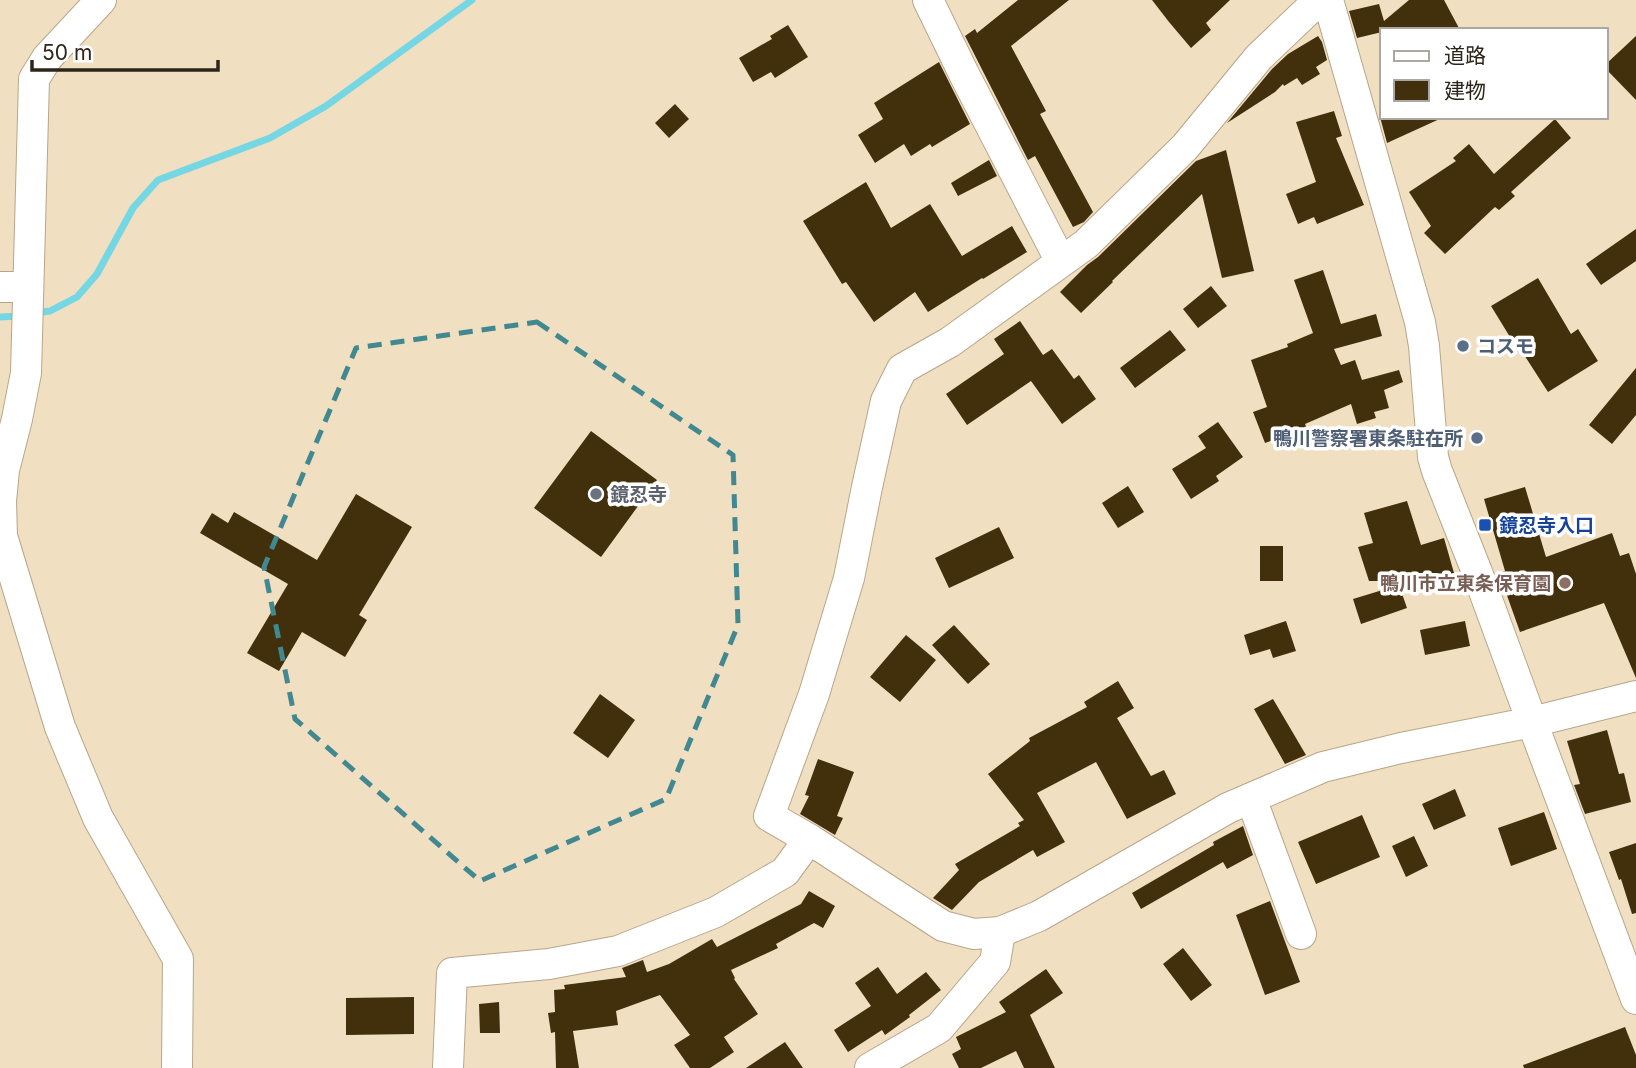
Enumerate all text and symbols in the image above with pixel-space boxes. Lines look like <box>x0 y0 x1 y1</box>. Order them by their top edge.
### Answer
scale bar <box>32 28 217 72</box>
legend <box>1380 28 1608 119</box>
text: 50 m <box>42 40 92 65</box>
text: 道路 <box>1444 43 1486 68</box>
text: 建物 <box>1444 78 1486 103</box>
place label: コスモ <box>1477 335 1534 358</box>
marker: コスモ <box>1455 338 1471 354</box>
place label: 鴨川警察署東条駐在所 <box>1273 427 1463 450</box>
marker: 鴨川警察署東条駐在所 <box>1469 430 1485 446</box>
place label: 鏡忍寺 <box>610 483 667 506</box>
marker: 鏡忍寺 <box>588 486 604 502</box>
place label: 鏡忍寺入口 <box>1499 514 1594 537</box>
marker: 鏡忍寺入口 <box>1477 517 1493 533</box>
place label: 鴨川市立東条保育園 <box>1380 572 1551 595</box>
marker: 鴨川市立東条保育園 <box>1557 575 1573 591</box>

